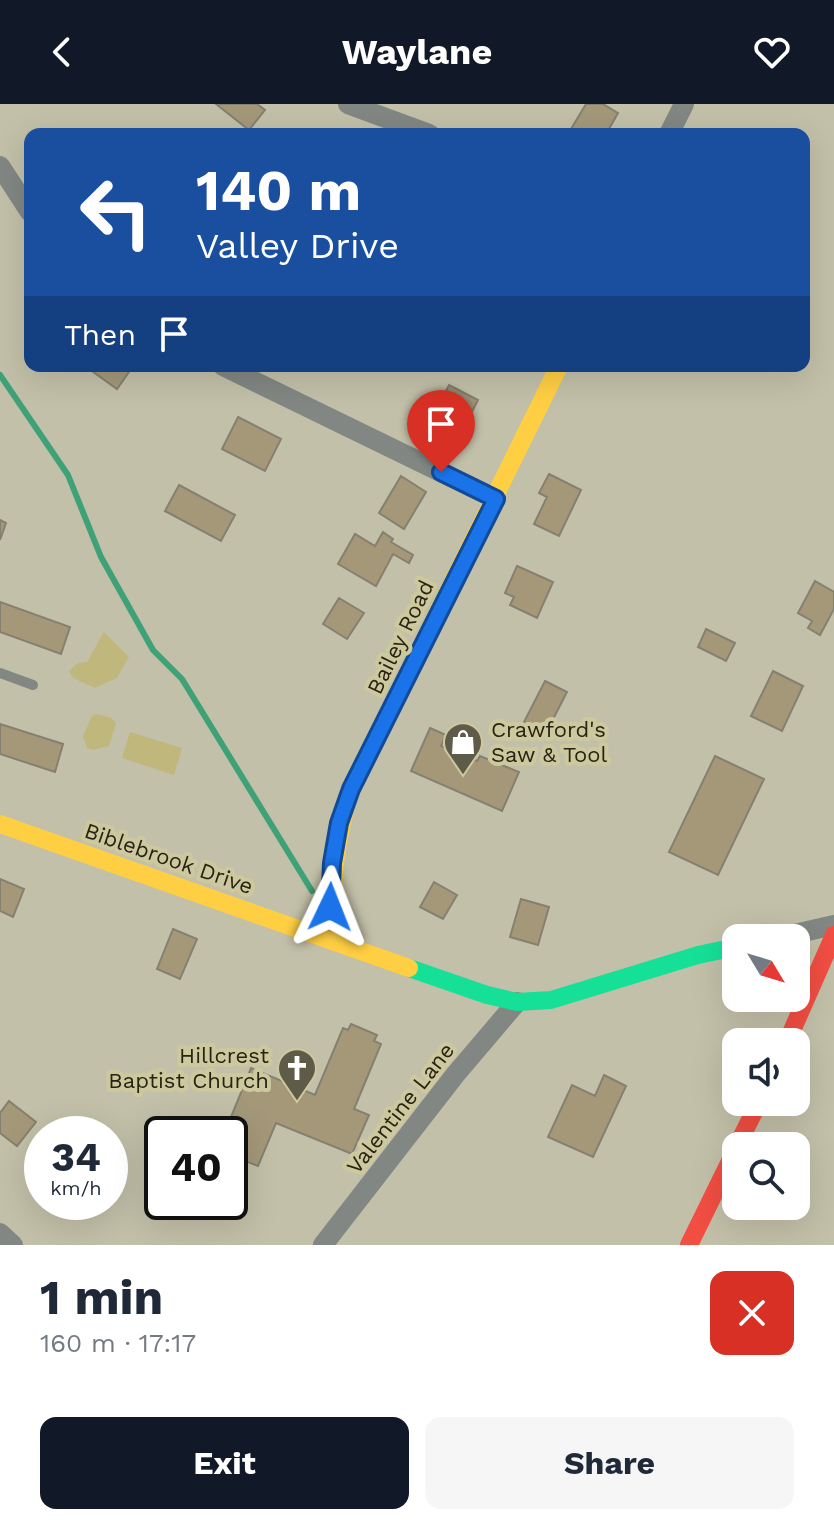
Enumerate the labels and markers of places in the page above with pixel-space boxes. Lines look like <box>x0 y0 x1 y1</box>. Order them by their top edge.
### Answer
pin <box>407 390 475 472</box>
place label: Crawford's Saw & Tool <box>491 717 607 767</box>
shop icon: Crawford's Saw & Tool <box>442 721 484 776</box>
place label: Hillcrest Baptist Church <box>108 1043 269 1093</box>
church icon: Hillcrest Baptist Church <box>276 1047 318 1102</box>

